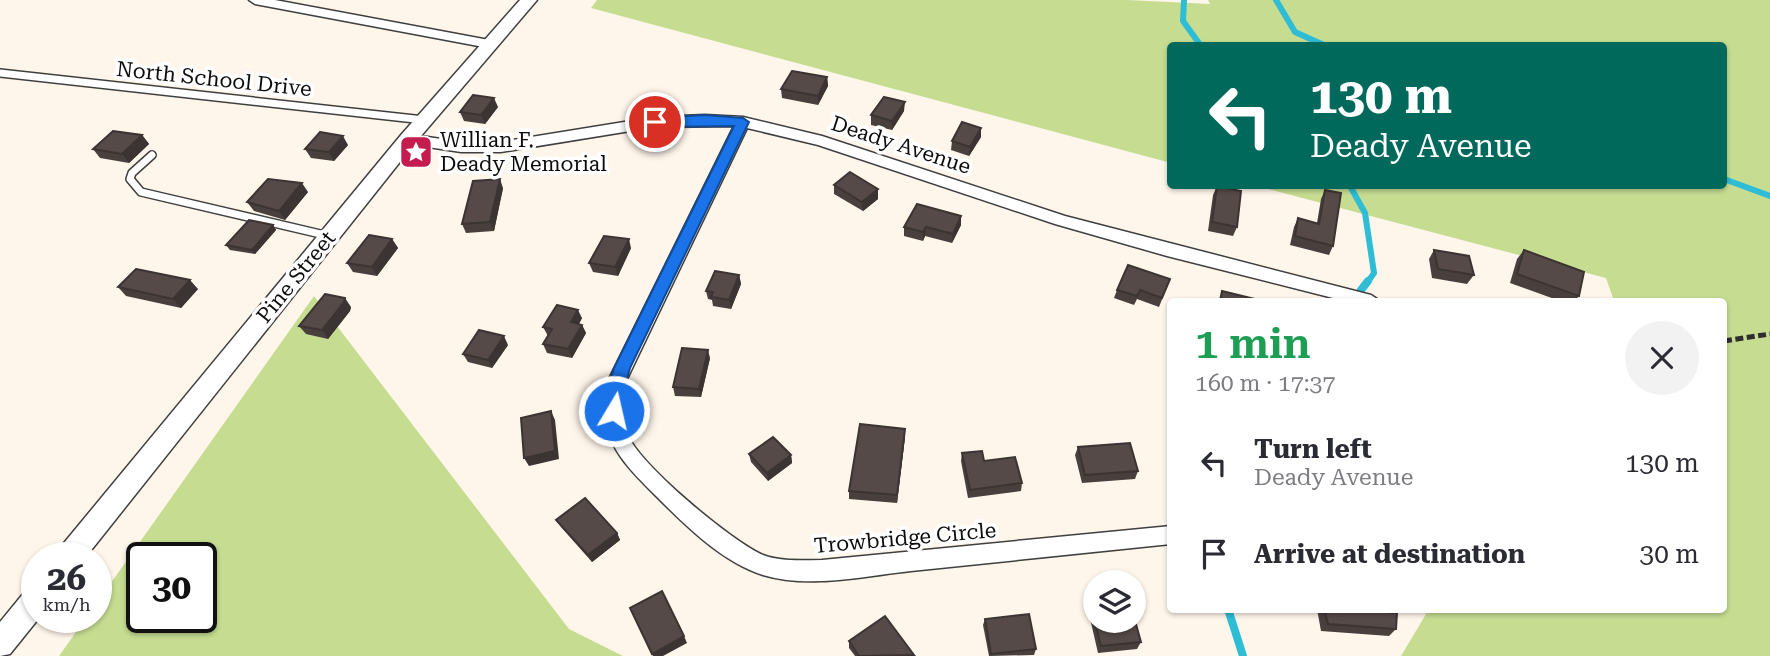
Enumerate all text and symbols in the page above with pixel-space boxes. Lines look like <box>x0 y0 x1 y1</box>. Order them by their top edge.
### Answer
street label: North School Drive <box>115 57 313 101</box>
text: 130 m <box>1310 68 1452 125</box>
icon: left <box>1195 70 1286 161</box>
pin <box>625 92 685 152</box>
icon: arrive <box>636 103 674 141</box>
street label: Deady Avenue <box>828 111 974 179</box>
text: Deady Avenue <box>1310 127 1532 165</box>
place label: Willian F. Deady Memorial <box>440 128 607 176</box>
place icon: Willian F. Deady Memorial <box>397 133 435 171</box>
street label: Pine Street <box>252 226 340 328</box>
text: 1 min <box>1195 319 1311 368</box>
button: close <box>1625 321 1699 395</box>
text: 160 m · 17:37 <box>1195 370 1335 397</box>
position arrow <box>577 374 651 448</box>
text: Turn left <box>1254 434 1372 464</box>
icon: left <box>1195 444 1233 482</box>
text: 130 m <box>1625 448 1699 478</box>
text: Deady Avenue <box>1254 464 1413 491</box>
street label: Trowbridge Circle <box>813 518 997 558</box>
icon: arrive <box>1195 535 1233 573</box>
text: Arrive at destination <box>1254 539 1525 569</box>
text: 30 m <box>1640 539 1699 569</box>
speed limit sign: 30 <box>126 542 217 633</box>
text: 26 <box>47 558 86 599</box>
map controls <box>1083 570 1146 633</box>
button: layers <box>1083 570 1146 633</box>
text: km/h <box>42 594 91 615</box>

